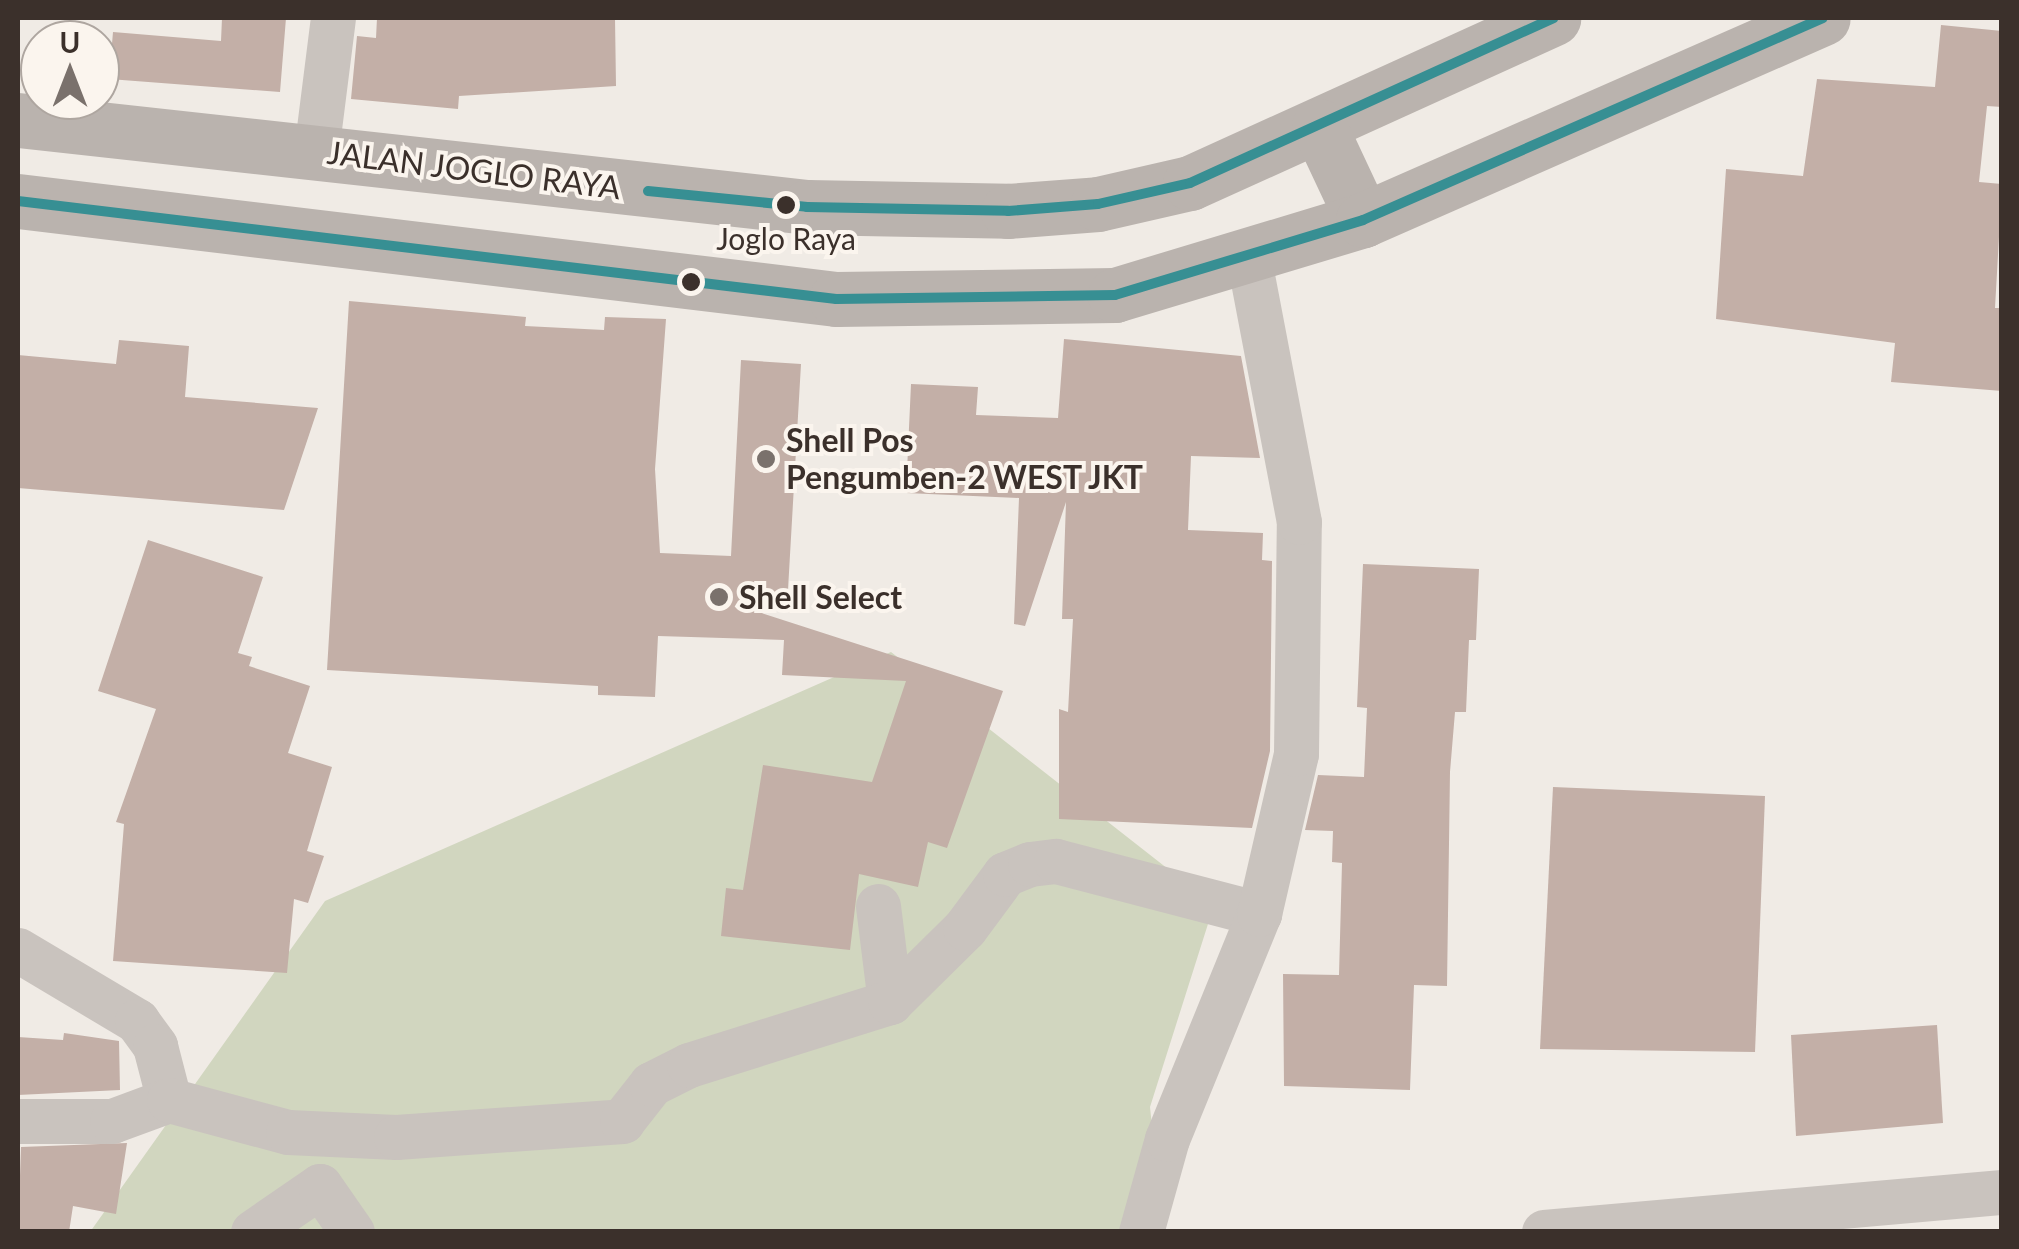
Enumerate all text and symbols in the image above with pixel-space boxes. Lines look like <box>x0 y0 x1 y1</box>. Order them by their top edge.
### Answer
north arrow <box>20 20 120 120</box>
text: U <box>60 25 80 59</box>
street label: JALAN JOGLO RAYA <box>325 133 623 207</box>
marker: Joglo Raya <box>776 195 796 215</box>
place label: Joglo Raya <box>716 220 856 256</box>
unlabelled marker <box>681 272 701 292</box>
place label: Shell Pos Pengumben-2 WEST JKT <box>786 422 1145 497</box>
marker: Shell Pos Pengumben-2 WEST JKT <box>755 448 777 470</box>
place label: Shell Select <box>739 578 902 616</box>
marker: Shell Select <box>708 586 730 608</box>

